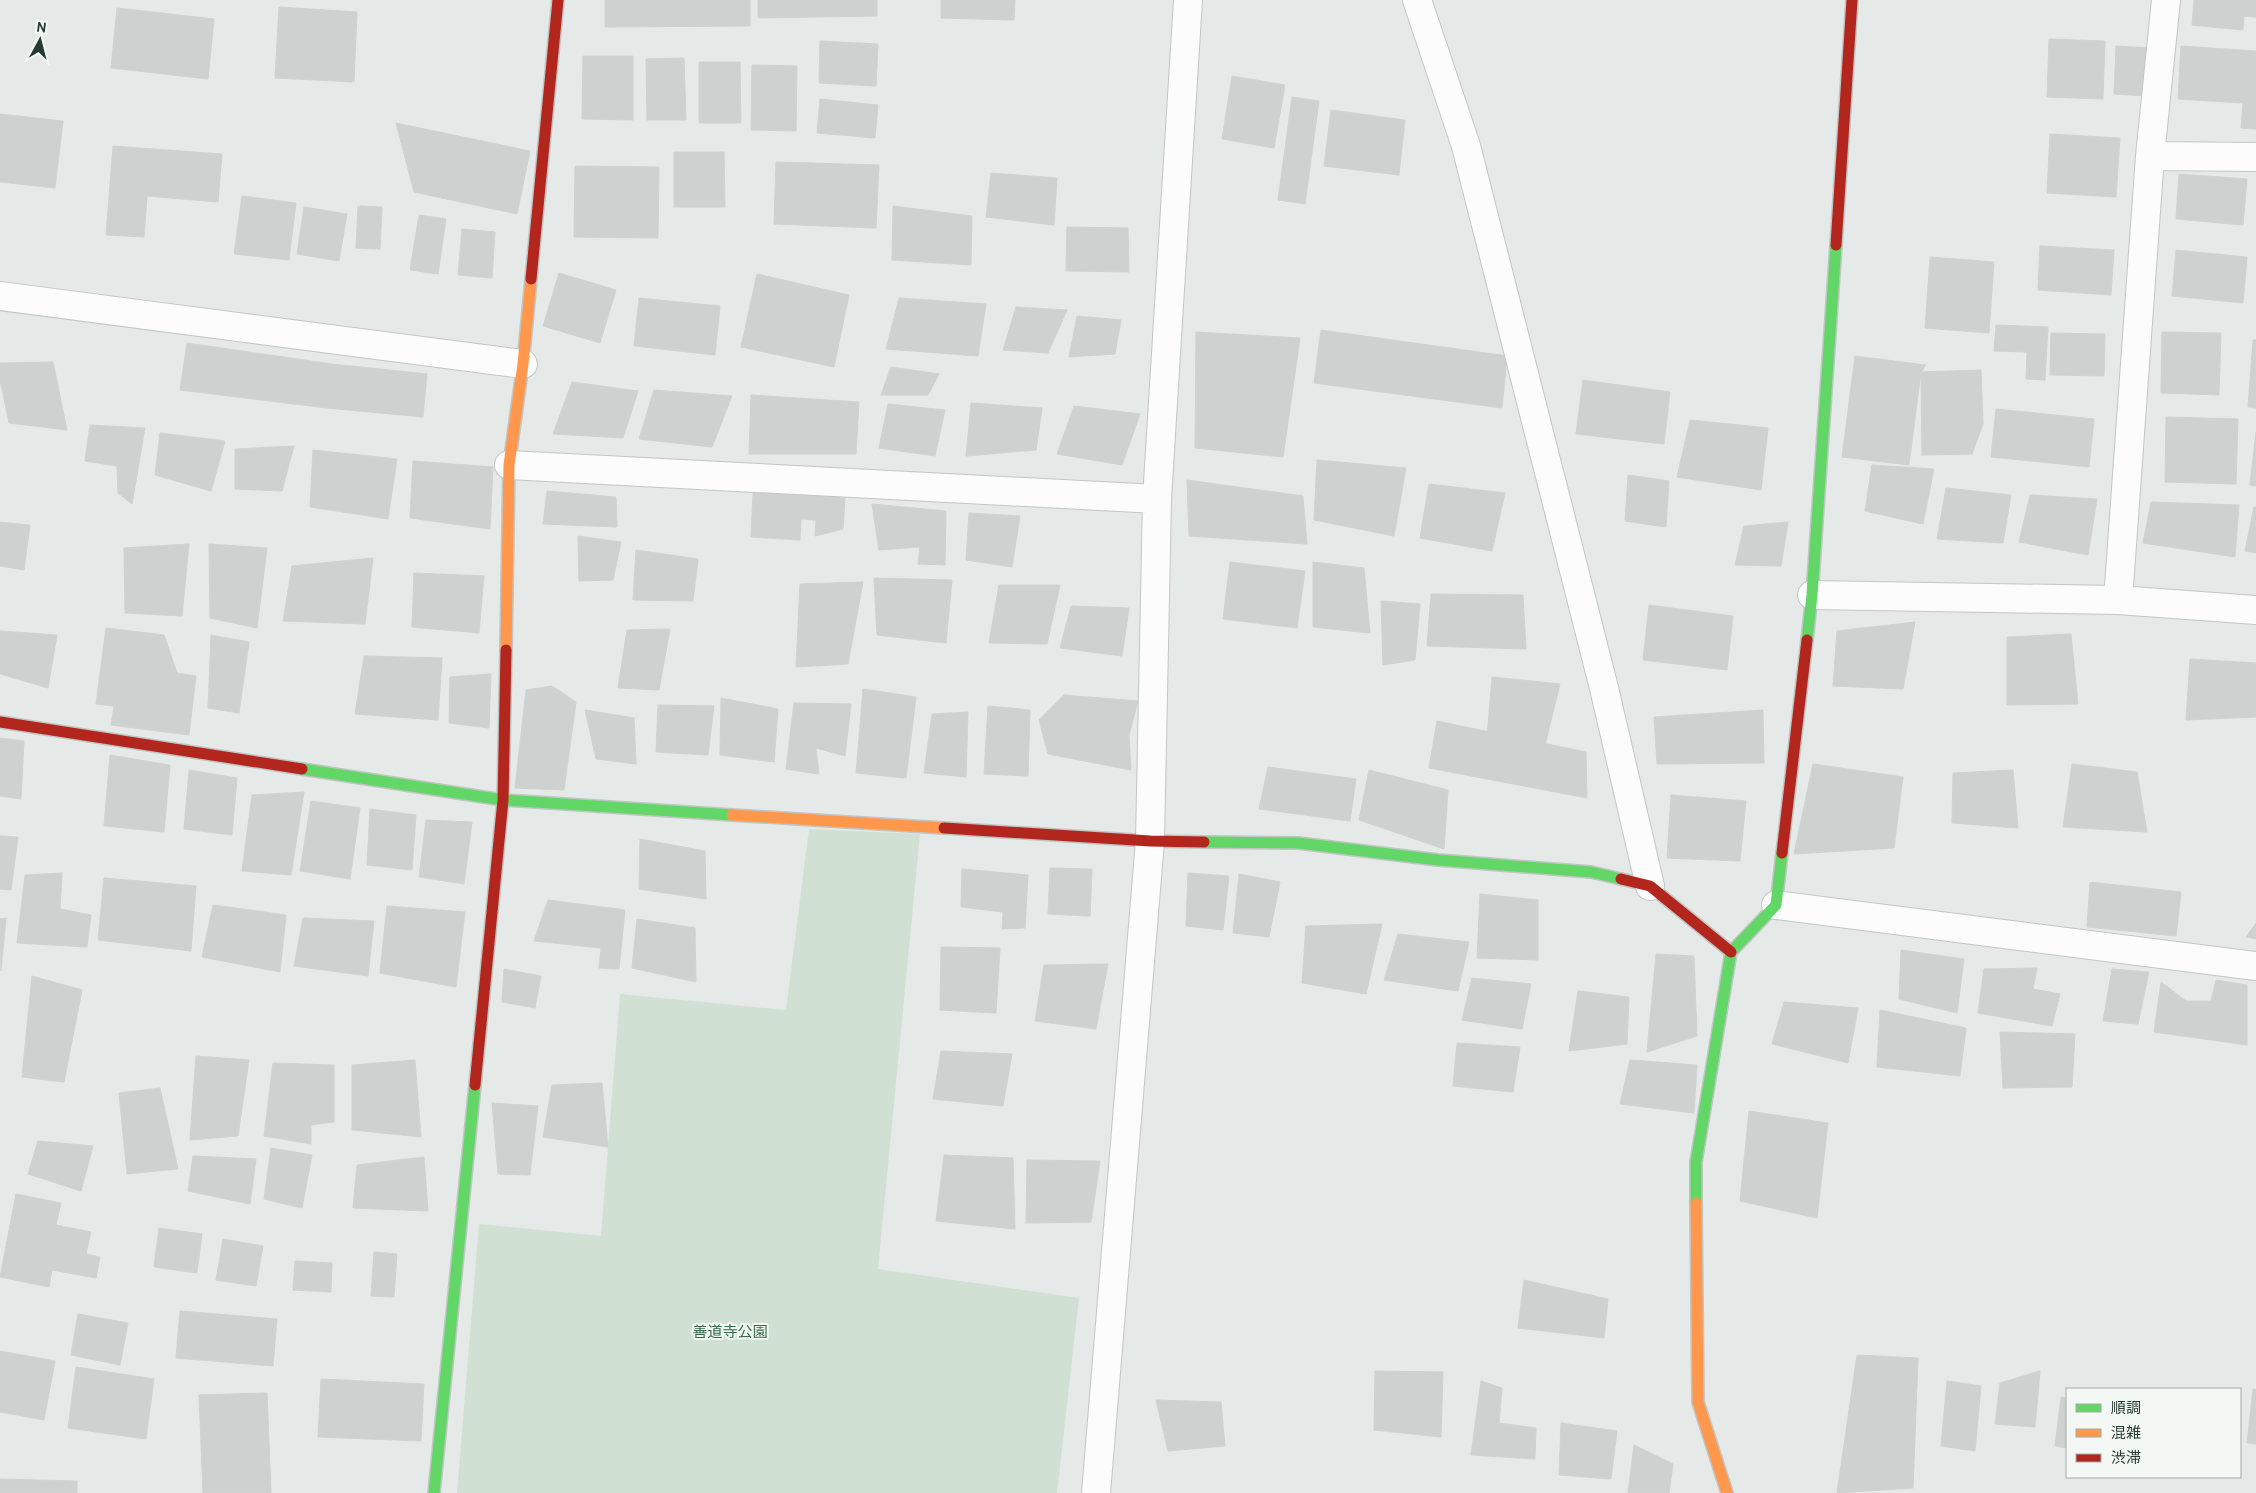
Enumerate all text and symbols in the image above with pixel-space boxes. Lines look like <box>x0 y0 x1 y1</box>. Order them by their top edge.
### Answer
north arrow <box>15 15 65 65</box>
text: N <box>36 18 48 37</box>
park label: 善道寺公園 <box>692 1323 768 1341</box>
legend <box>2066 1388 2241 1478</box>
text: 順調 <box>2111 1399 2141 1417</box>
text: 混雑 <box>2111 1424 2141 1442</box>
text: 渋滞 <box>2111 1449 2141 1467</box>

